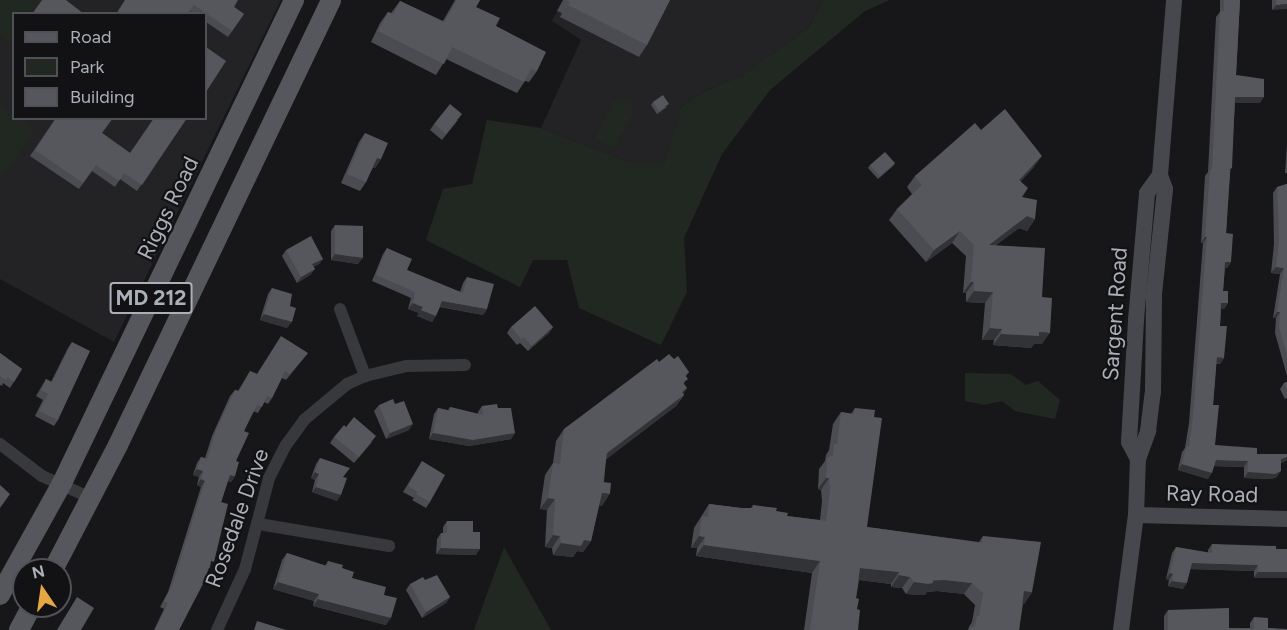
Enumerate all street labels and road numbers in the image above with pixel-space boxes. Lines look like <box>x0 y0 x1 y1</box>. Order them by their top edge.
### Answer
street label: Riggs Road <box>132 152 204 264</box>
street label: Sargent Road <box>1097 246 1133 382</box>
road number: MD 212 <box>109 280 193 316</box>
street label: Rosedale Drive <box>200 445 274 591</box>
street label: Ray Road <box>1166 480 1258 508</box>

